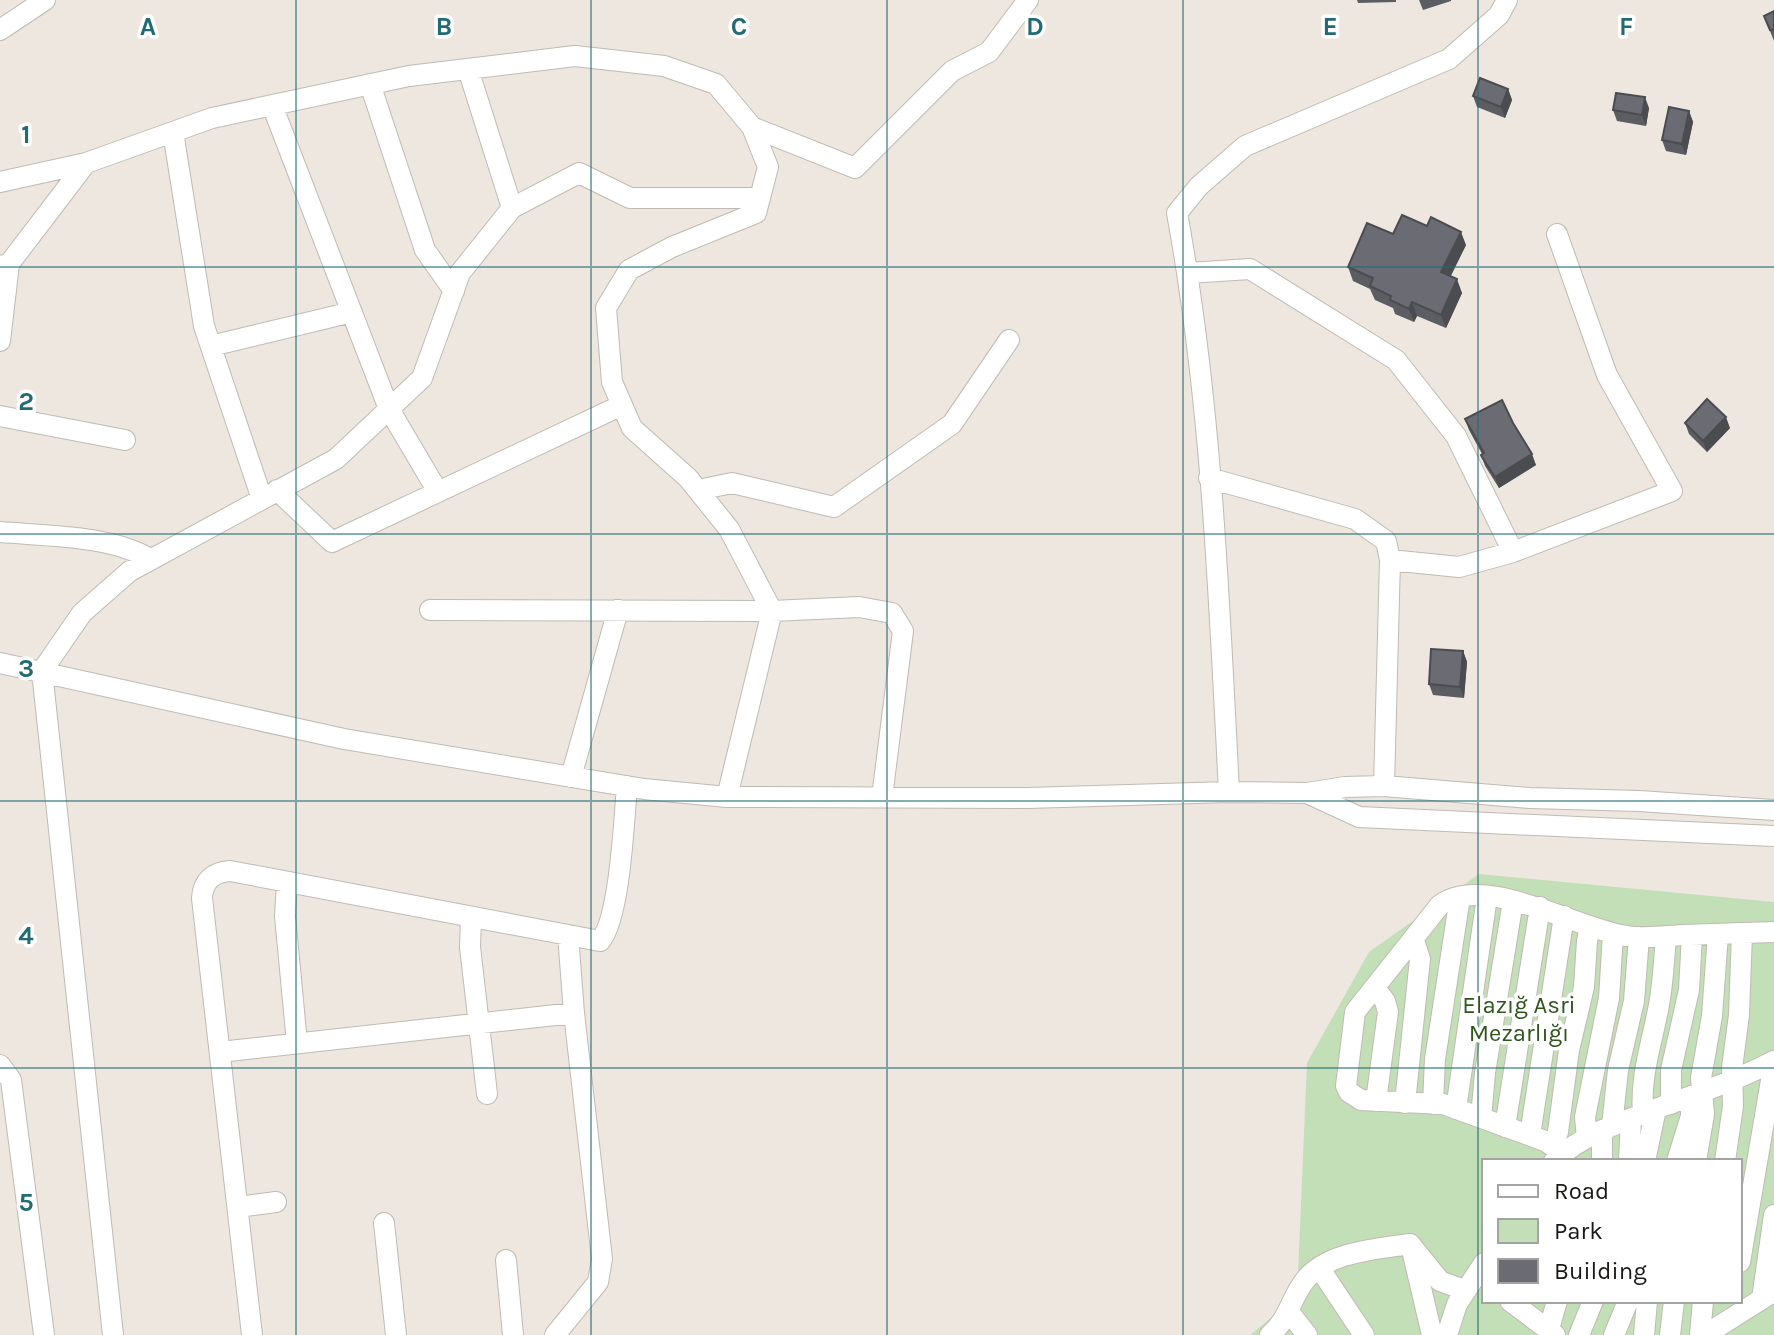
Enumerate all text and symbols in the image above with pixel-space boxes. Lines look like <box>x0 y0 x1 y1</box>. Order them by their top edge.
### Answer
text: A <box>140 11 156 42</box>
text: B <box>436 11 452 42</box>
text: C <box>731 11 747 42</box>
text: D <box>1026 11 1044 42</box>
text: E <box>1322 11 1338 42</box>
text: F <box>1619 11 1633 42</box>
text: 1 <box>21 119 31 150</box>
text: 2 <box>18 386 34 417</box>
text: 3 <box>18 653 34 684</box>
text: 4 <box>18 920 34 951</box>
park label: Elazığ Asri Mezarlığı <box>1462 991 1576 1047</box>
legend <box>1482 1159 1742 1303</box>
text: Road <box>1554 1177 1609 1205</box>
text: 5 <box>18 1187 34 1218</box>
text: Park <box>1554 1217 1603 1245</box>
text: Building <box>1554 1257 1647 1285</box>

